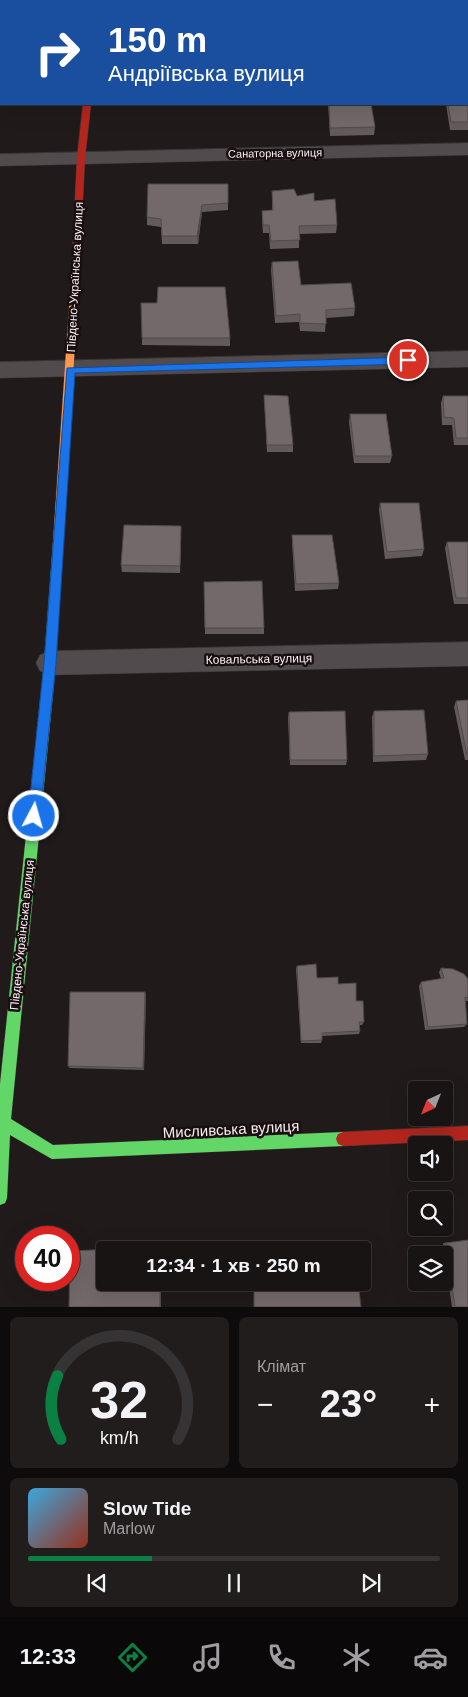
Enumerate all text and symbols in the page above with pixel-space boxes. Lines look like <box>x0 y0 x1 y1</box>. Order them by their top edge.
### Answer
icon: right <box>25 20 90 85</box>
text: 150 m <box>108 20 207 59</box>
text: Андріївська вулиця <box>108 61 305 86</box>
street label: Санаторна вулиця <box>228 146 322 160</box>
street label: Південо-Українська вулиця <box>64 201 86 353</box>
pin <box>387 339 429 381</box>
icon: arrive <box>394 346 422 374</box>
street label: Ковальська вулиця <box>206 651 312 667</box>
position arrow <box>7 789 59 841</box>
street label: Південо-Українська вулиця <box>7 859 37 1011</box>
north arrow <box>408 1081 452 1126</box>
map controls <box>408 1081 453 1291</box>
street label: Мисливська вулиця <box>162 1117 300 1141</box>
button: sound <box>408 1136 453 1181</box>
button: search <box>408 1191 453 1236</box>
speed limit sign: 40 <box>15 1226 80 1291</box>
button: layers <box>408 1246 453 1291</box>
text: 12:34 · 1 хв · 250 m <box>146 1255 321 1276</box>
text: Клімат <box>257 1358 306 1375</box>
text: 32 <box>91 1371 148 1429</box>
text: 23° <box>320 1383 377 1425</box>
text: − <box>257 1389 273 1420</box>
text: + <box>424 1389 440 1420</box>
text: km/h <box>100 1428 139 1448</box>
text: Slow Tide <box>103 1498 191 1519</box>
text: Marlow <box>103 1520 155 1537</box>
icon: previous <box>83 1569 111 1597</box>
icon: pause <box>220 1569 248 1597</box>
icon: next <box>357 1569 385 1597</box>
icon: directions <box>115 1640 150 1675</box>
icon: music <box>190 1640 225 1675</box>
icon: phone <box>264 1640 299 1675</box>
icon: climate <box>339 1640 374 1675</box>
icon: car <box>413 1640 448 1675</box>
text: 12:33 <box>20 1644 76 1669</box>

